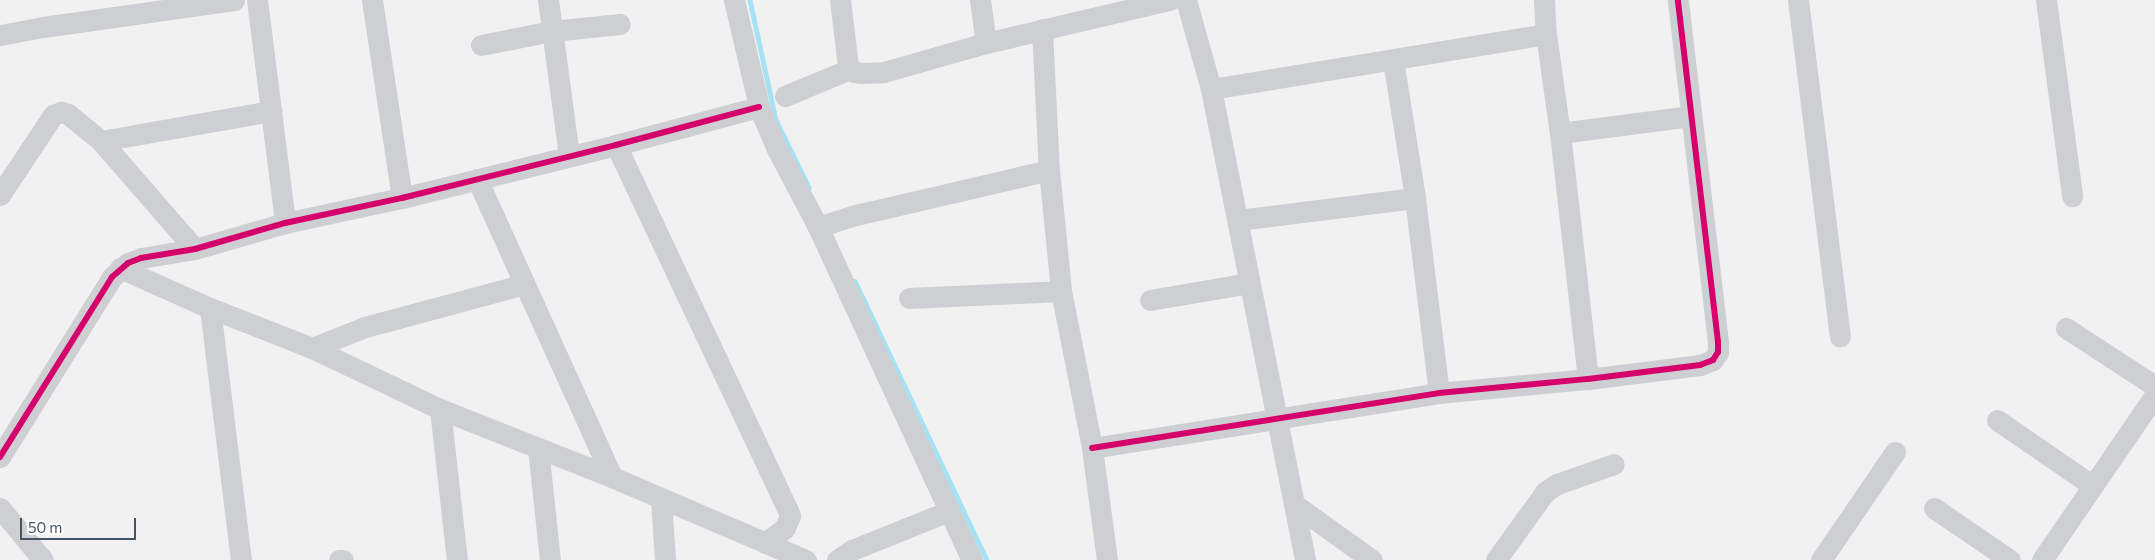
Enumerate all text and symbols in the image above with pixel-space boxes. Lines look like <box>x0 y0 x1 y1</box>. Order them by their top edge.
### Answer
scale bar <box>22 508 139 540</box>
text: 50 m <box>28 518 62 536</box>

